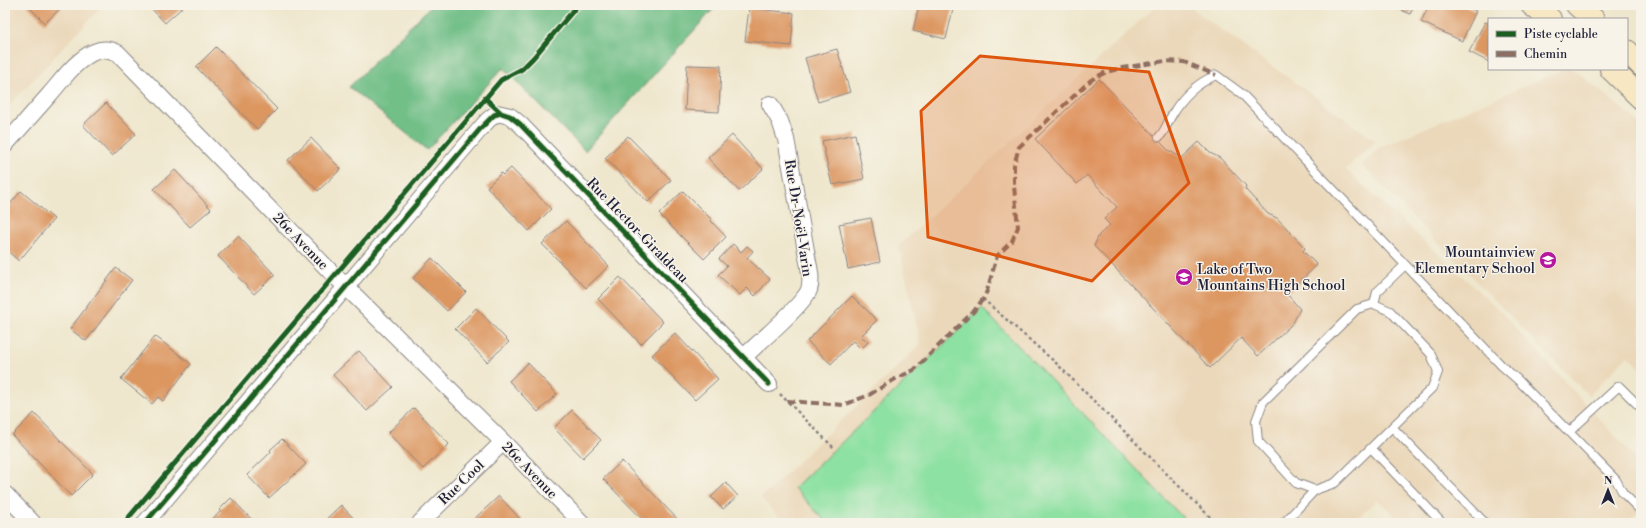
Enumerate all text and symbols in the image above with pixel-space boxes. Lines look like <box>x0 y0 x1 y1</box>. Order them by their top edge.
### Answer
legend <box>1488 18 1628 70</box>
text: Piste cyclable <box>1524 27 1598 42</box>
text: Chemin <box>1524 47 1567 62</box>
street label: Rue Dr-Noël-Varin <box>780 158 816 279</box>
street label: Rue Hector-Giraldeau <box>583 174 692 287</box>
street label: 26e Avenue <box>269 209 332 274</box>
place label: Mountainview Elementary School <box>1415 244 1535 278</box>
school or university icon: Mountainview Elementary School <box>1538 250 1558 270</box>
place label: Lake of Two Mountains High School <box>1197 261 1345 295</box>
school or university icon: Lake of Two Mountains High School <box>1174 267 1194 287</box>
street label: 26e Avenue <box>498 438 561 503</box>
street label: Rue Cool <box>435 456 488 509</box>
north arrow <box>1588 470 1628 510</box>
text: N <box>1604 474 1613 488</box>

